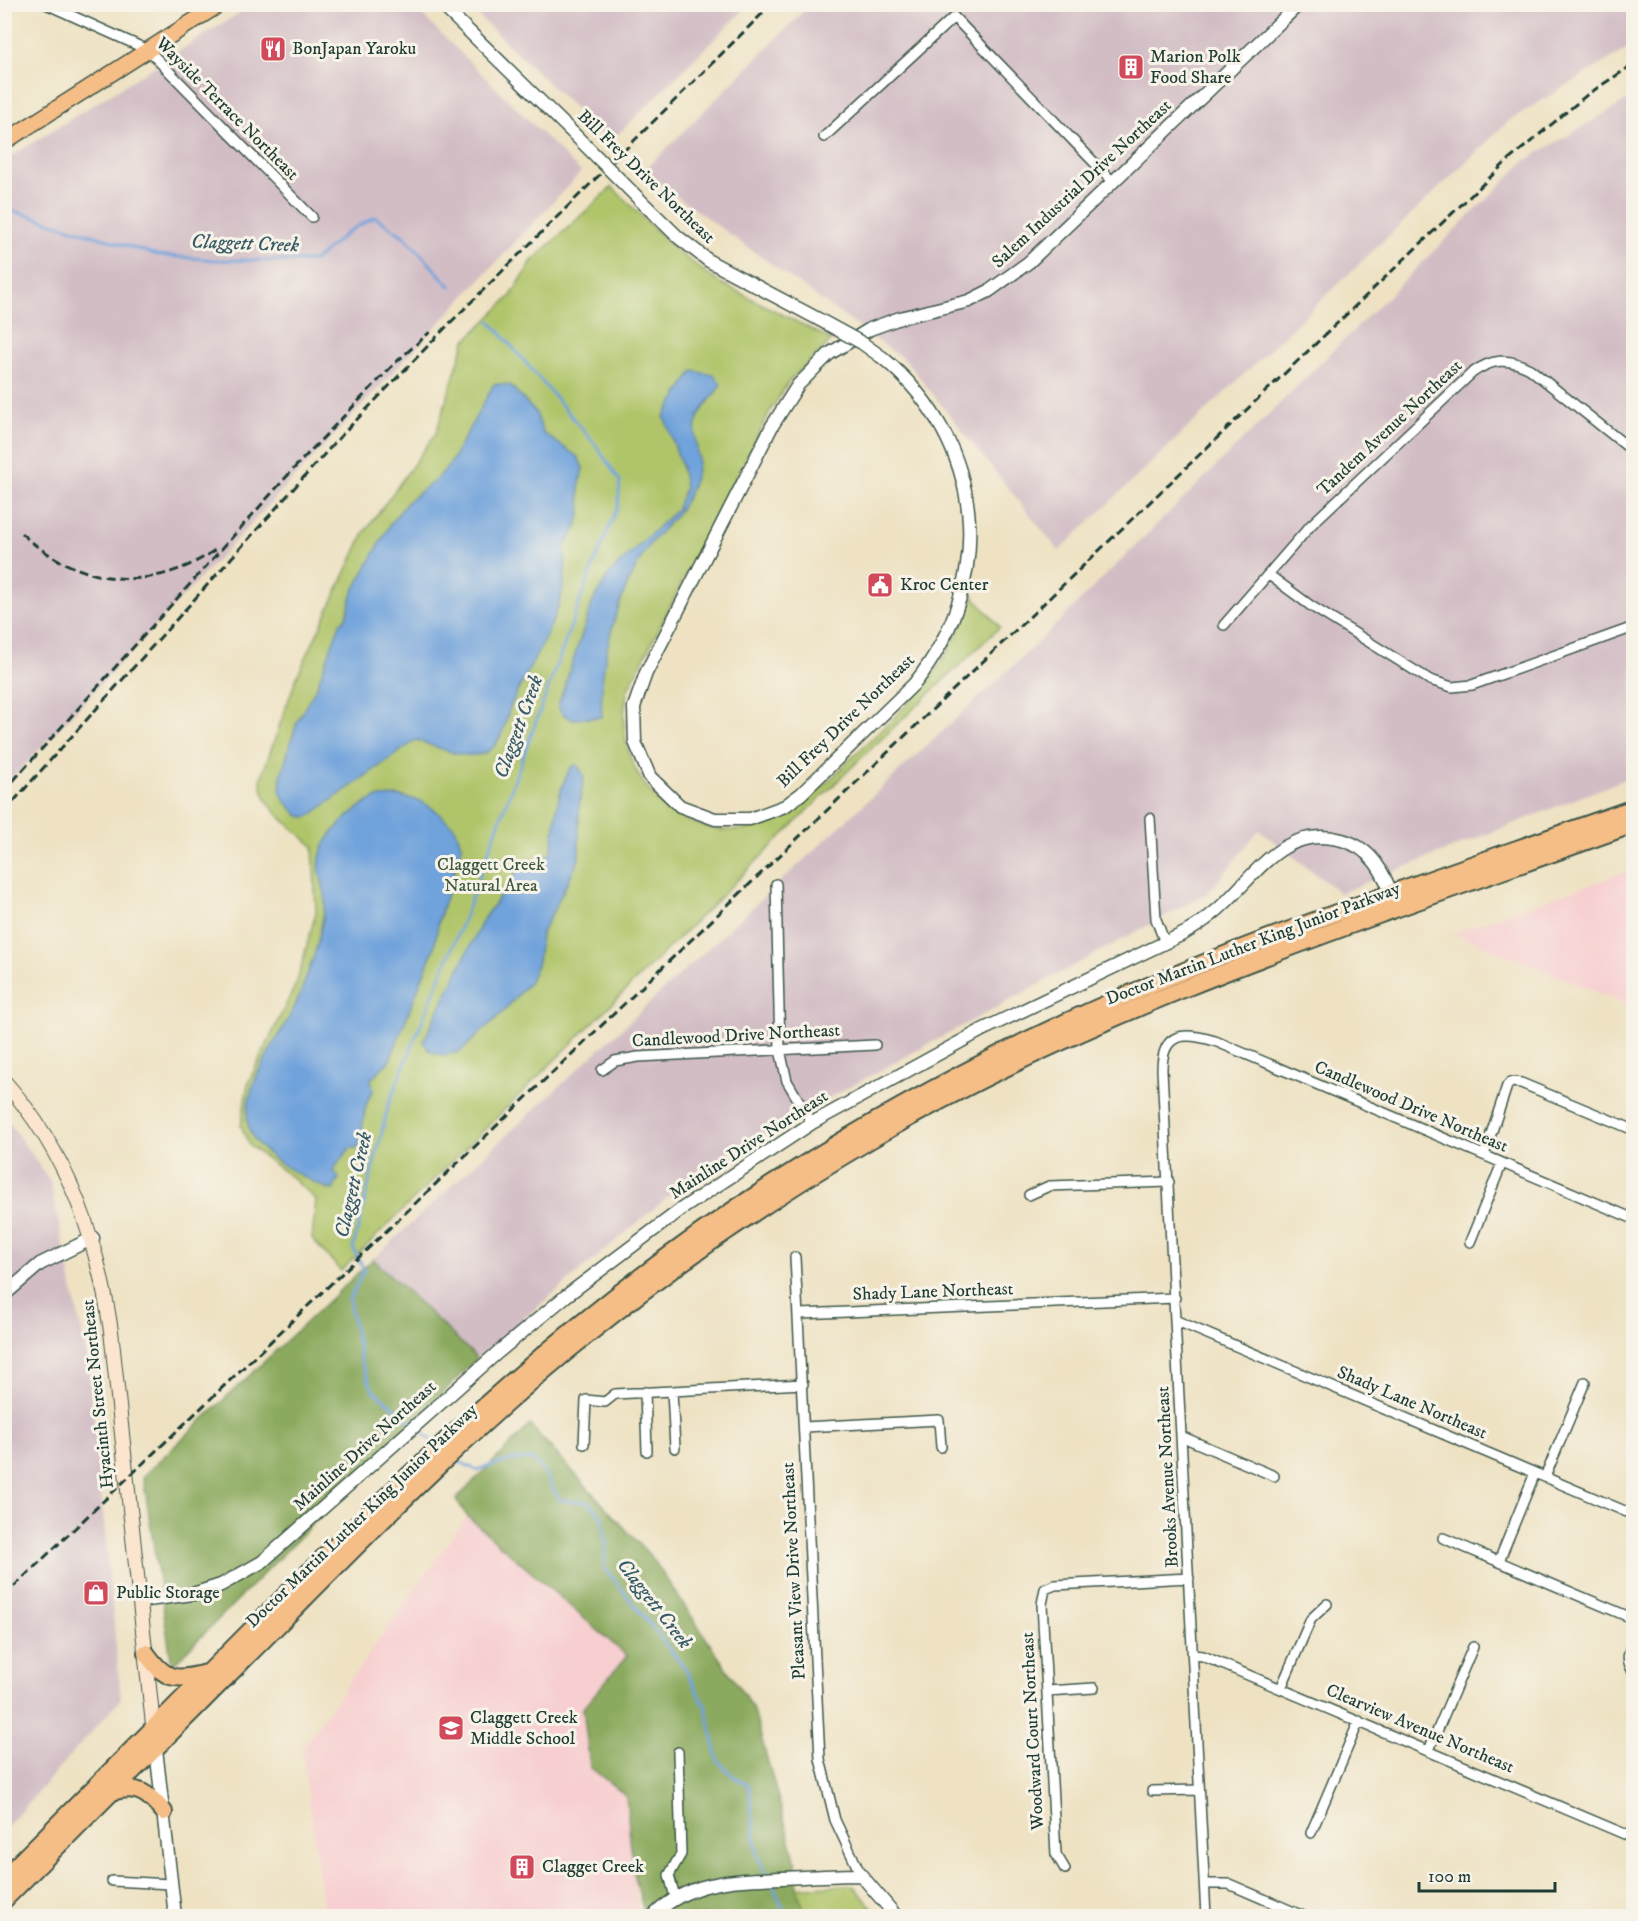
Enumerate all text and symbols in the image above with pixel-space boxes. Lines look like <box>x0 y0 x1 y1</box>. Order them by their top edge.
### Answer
street label: Wayside Terrace Northeast <box>150 32 303 185</box>
restaurant icon: BonJapan Yaroku <box>258 34 288 64</box>
place label: BonJapan Yaroku <box>292 38 417 60</box>
place label: Marion Polk Food Share <box>1150 46 1241 89</box>
building icon: Marion Polk Food Share <box>1116 52 1146 82</box>
street label: Salem Industrial Drive Northeast <box>988 95 1177 273</box>
street label: Bill Frey Drive Northeast <box>573 105 720 249</box>
water label: Claggett Creek <box>191 230 300 258</box>
street label: Tandem Avenue Northeast <box>1313 355 1467 501</box>
public building icon: Kroc Center <box>865 570 895 600</box>
place label: Kroc Center <box>900 574 989 596</box>
street label: Bill Frey Drive Northeast <box>773 649 920 793</box>
water label: Claggett Creek <box>489 671 549 782</box>
park label: Claggett Creek Natural Area <box>437 854 545 897</box>
street label: Doctor Martin Luther King Junior Parkway <box>1103 877 1404 1010</box>
street label: Candlewood Drive Northeast <box>631 1020 841 1052</box>
street label: Candlewood Drive Northeast <box>1311 1056 1511 1158</box>
street label: Mainline Drive Northeast <box>666 1085 833 1204</box>
water label: Claggett Creek <box>330 1129 378 1240</box>
street label: Shady Lane Northeast <box>852 1278 1014 1306</box>
street label: Hyacinth Street Northeast <box>77 1298 119 1490</box>
street label: Shady Lane Northeast <box>1334 1361 1491 1445</box>
street label: Mainline Drive Northeast <box>289 1376 441 1516</box>
street label: Brooks Avenue Northeast <box>1152 1385 1184 1568</box>
street label: Doctor Martin Luther King Junior Parkway <box>242 1399 483 1633</box>
street label: Pleasant View Drive Northeast <box>777 1461 811 1680</box>
water label: Claggett Creek <box>611 1554 697 1655</box>
shop icon: Public Storage <box>81 1578 111 1608</box>
place label: Public Storage <box>116 1582 220 1604</box>
street label: Woodward Court Northeast <box>1017 1631 1049 1832</box>
street label: Clearview Avenue Northeast <box>1323 1679 1518 1779</box>
place label: Claggett Creek Middle School <box>470 1707 578 1750</box>
school or university icon: Claggett Creek Middle School <box>436 1713 466 1743</box>
building icon: Clagget Creek <box>507 1852 537 1882</box>
scale bar <box>1419 1855 1556 1893</box>
place label: Clagget Creek <box>542 1856 644 1878</box>
text: 100 m <box>1428 1866 1471 1888</box>

